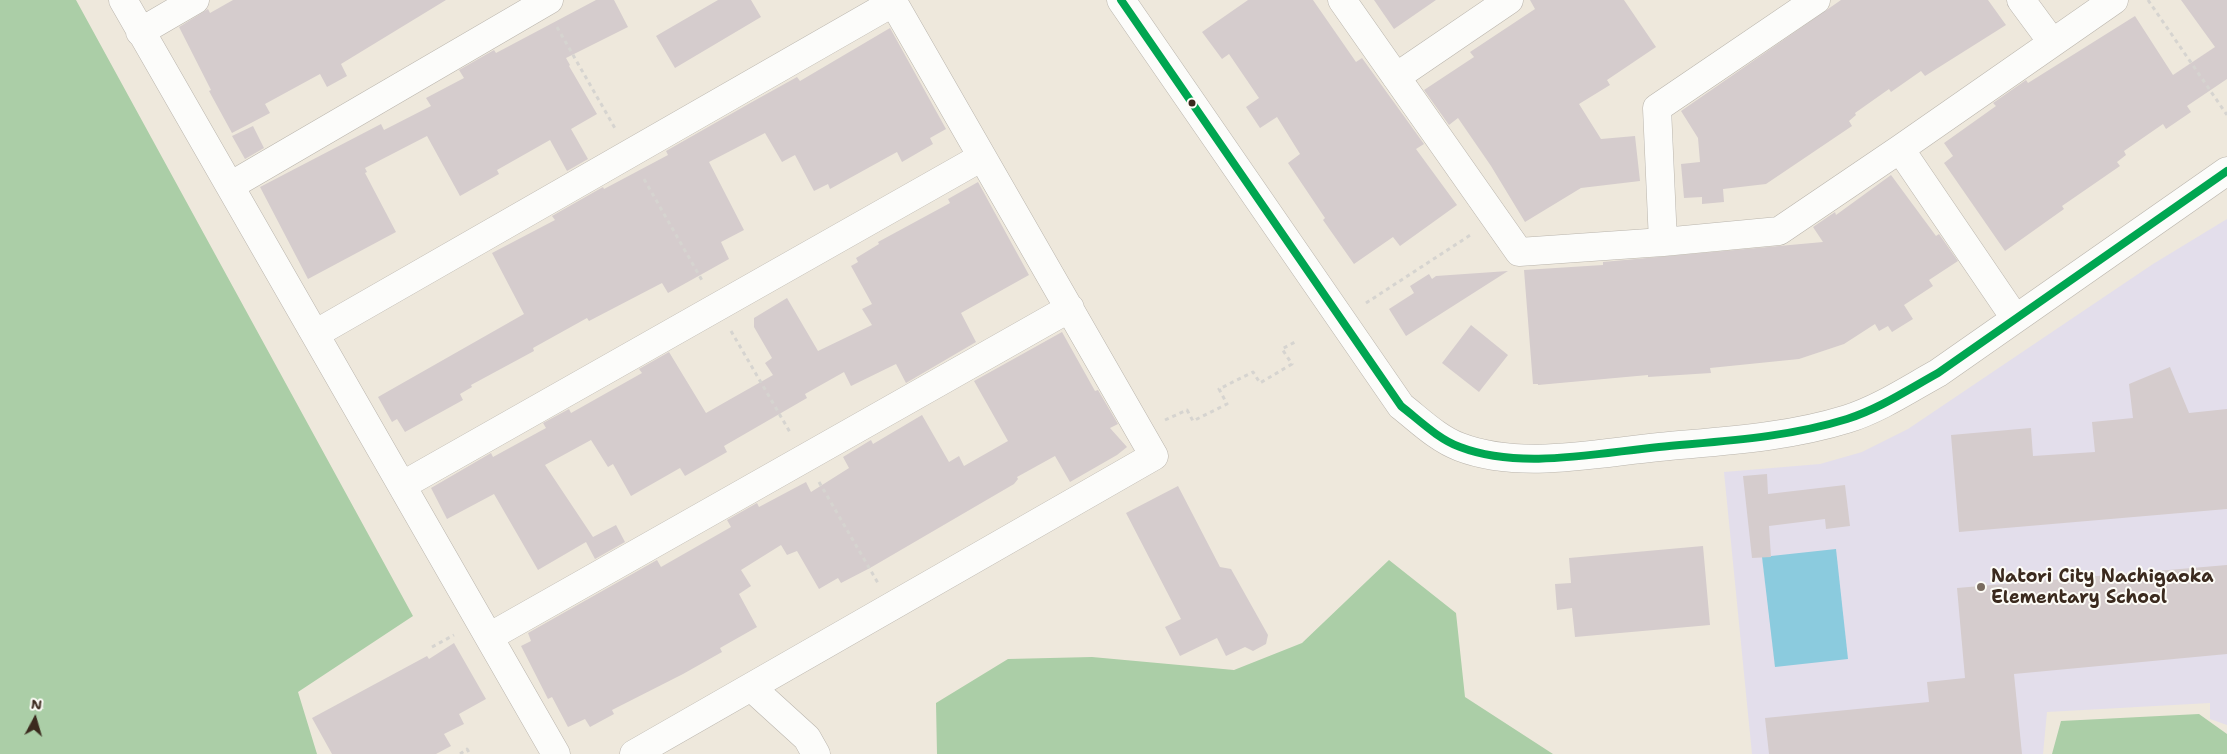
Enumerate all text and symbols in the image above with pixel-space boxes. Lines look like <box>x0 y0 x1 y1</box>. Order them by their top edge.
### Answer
unlabelled marker <box>1187 98 1197 108</box>
place label: Natori City Nachigaoka Elementary School <box>1991 566 2213 608</box>
marker: Natori City Nachigaoka Elementary School <box>1975 581 1987 593</box>
north arrow <box>10 694 60 744</box>
text: N <box>30 695 43 714</box>

